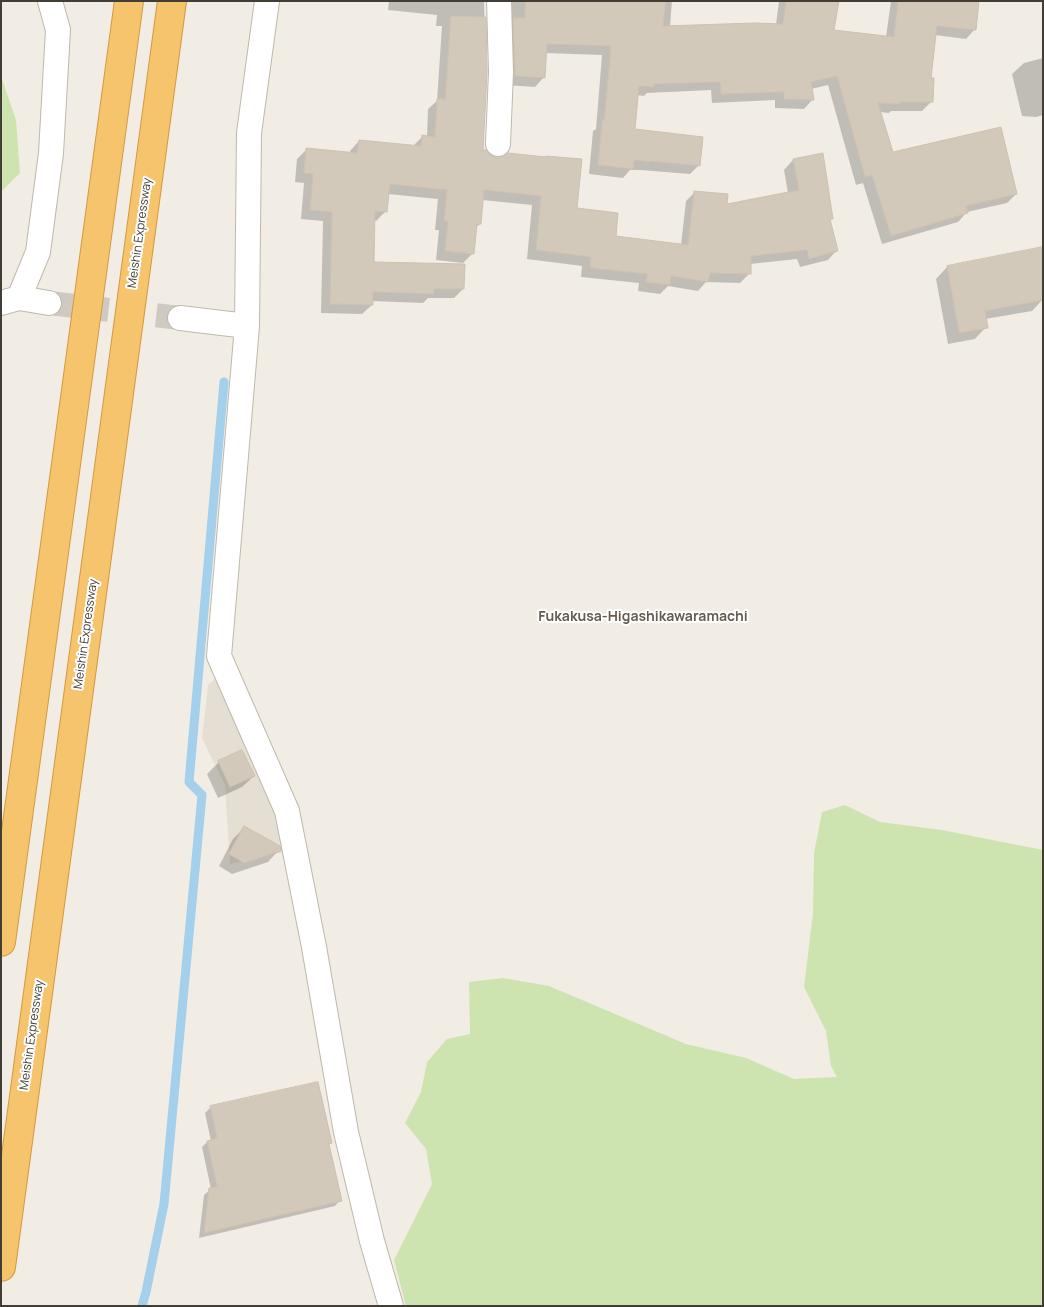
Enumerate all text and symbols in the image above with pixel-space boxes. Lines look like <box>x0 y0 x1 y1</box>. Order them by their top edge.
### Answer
street label: Meishin Expressway <box>125 177 155 289</box>
street label: Meishin Expressway <box>71 578 101 690</box>
district label: Fukakusa-Higashikawaramachi <box>538 609 748 625</box>
street label: Meishin Expressway <box>17 979 47 1091</box>

